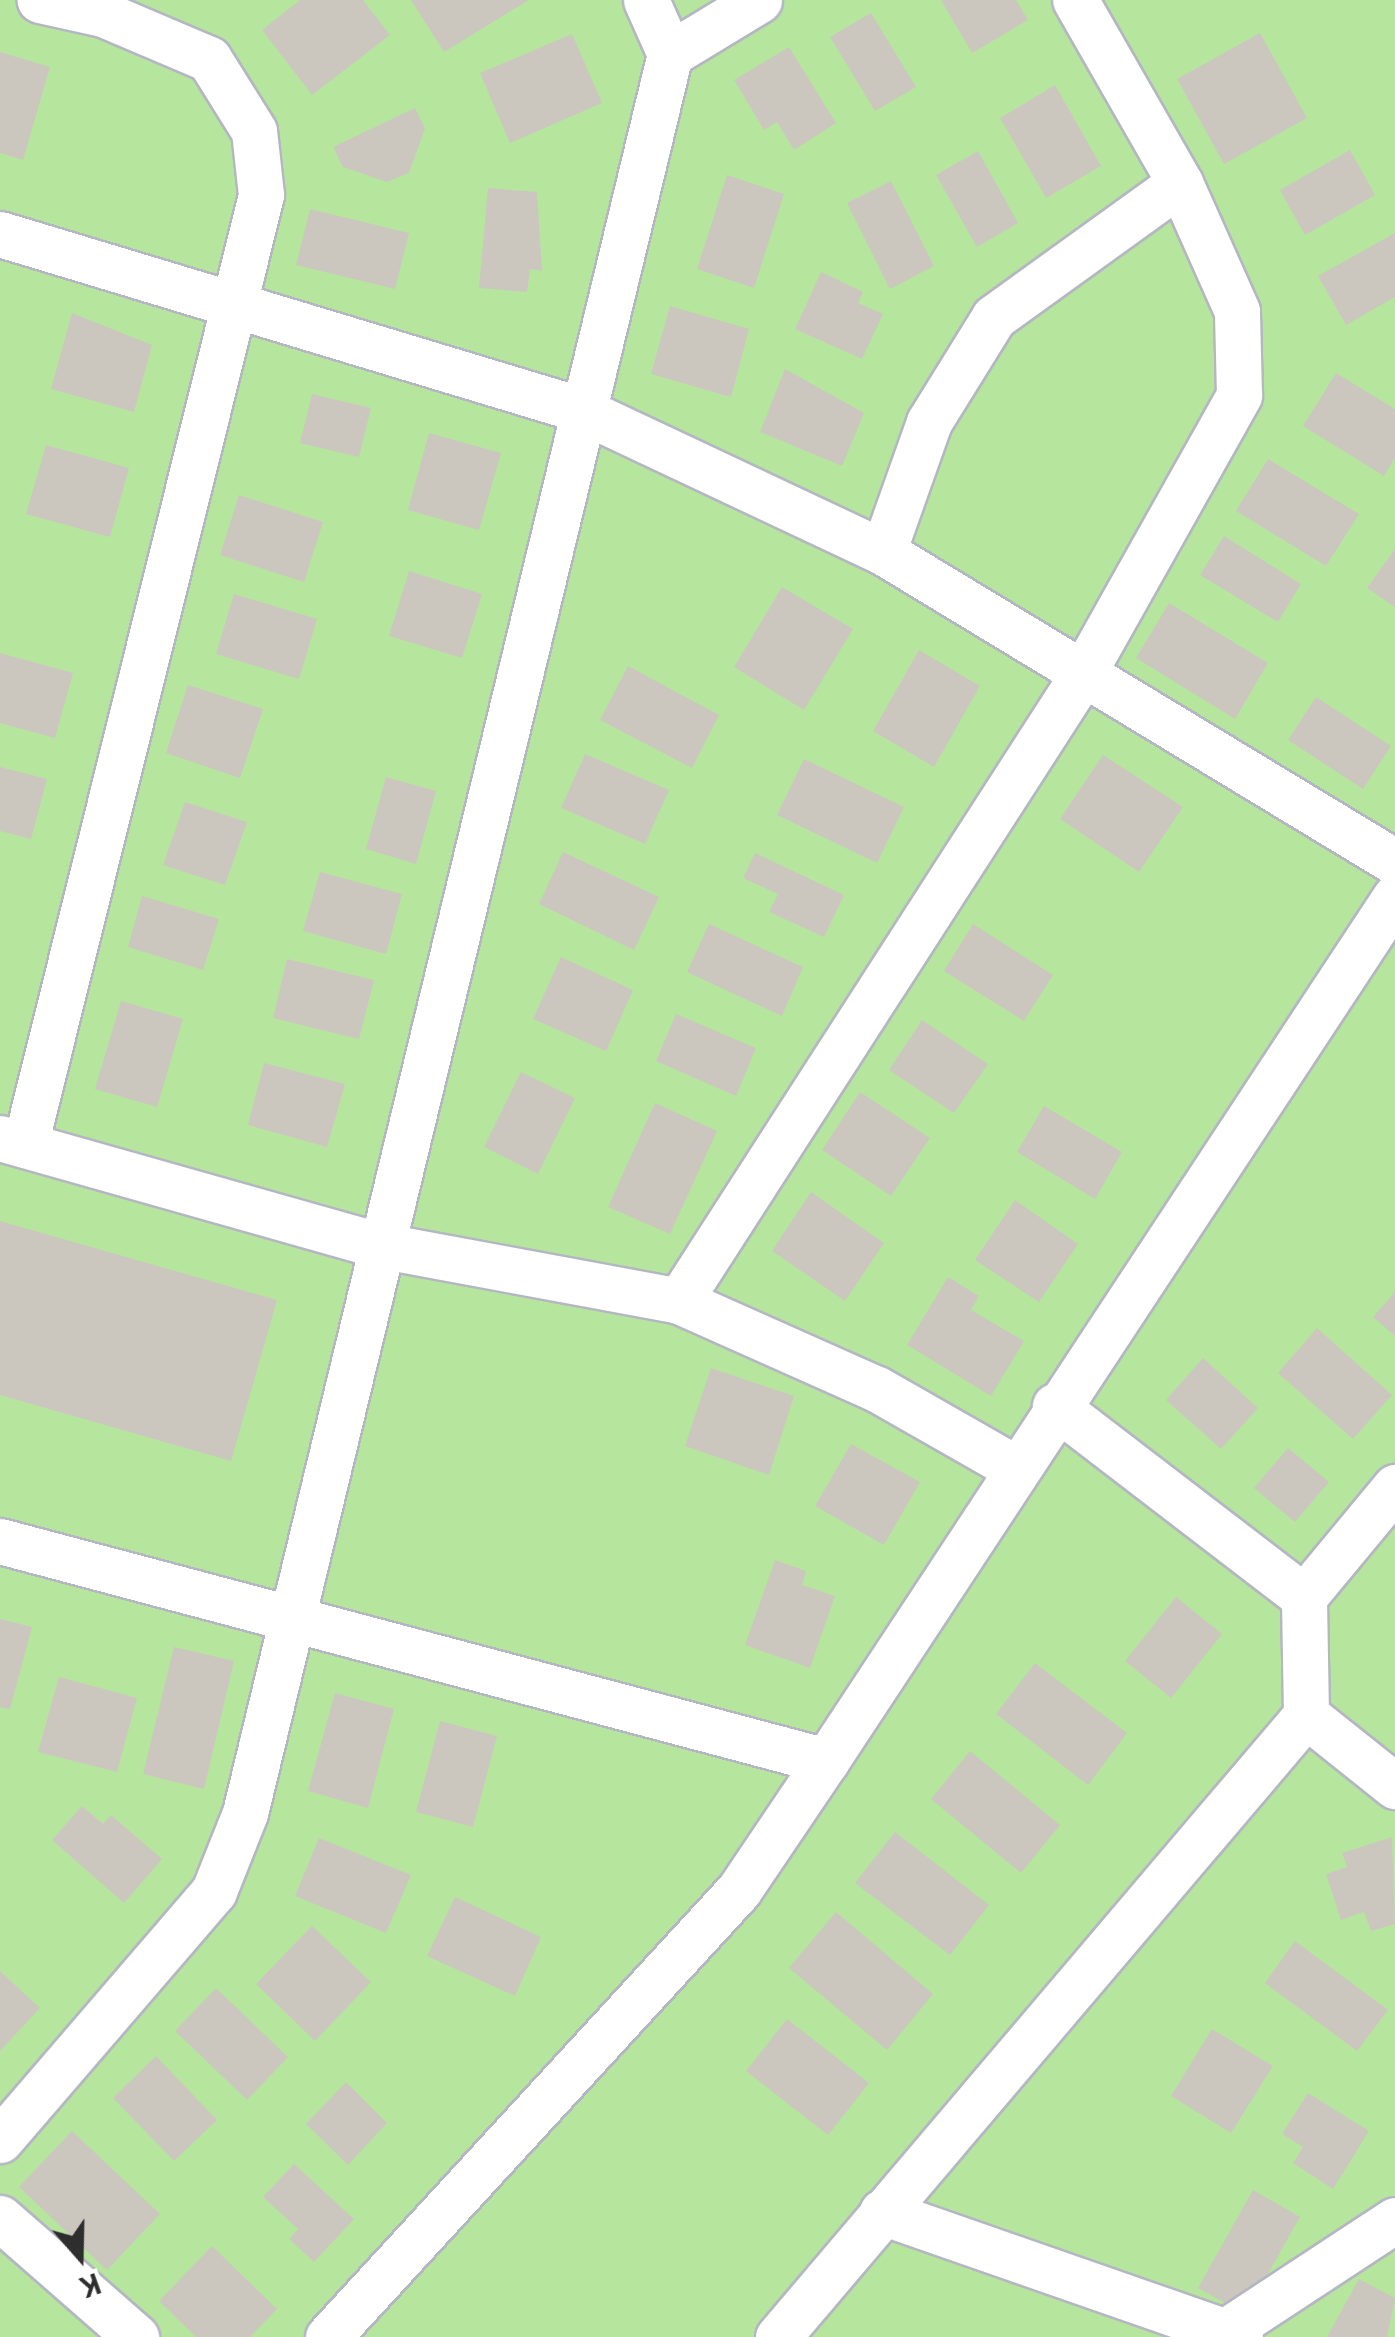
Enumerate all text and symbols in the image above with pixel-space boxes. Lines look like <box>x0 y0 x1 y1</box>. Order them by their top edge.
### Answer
north arrow <box>30 2207 130 2307</box>
text: K <box>75 2267 106 2305</box>

